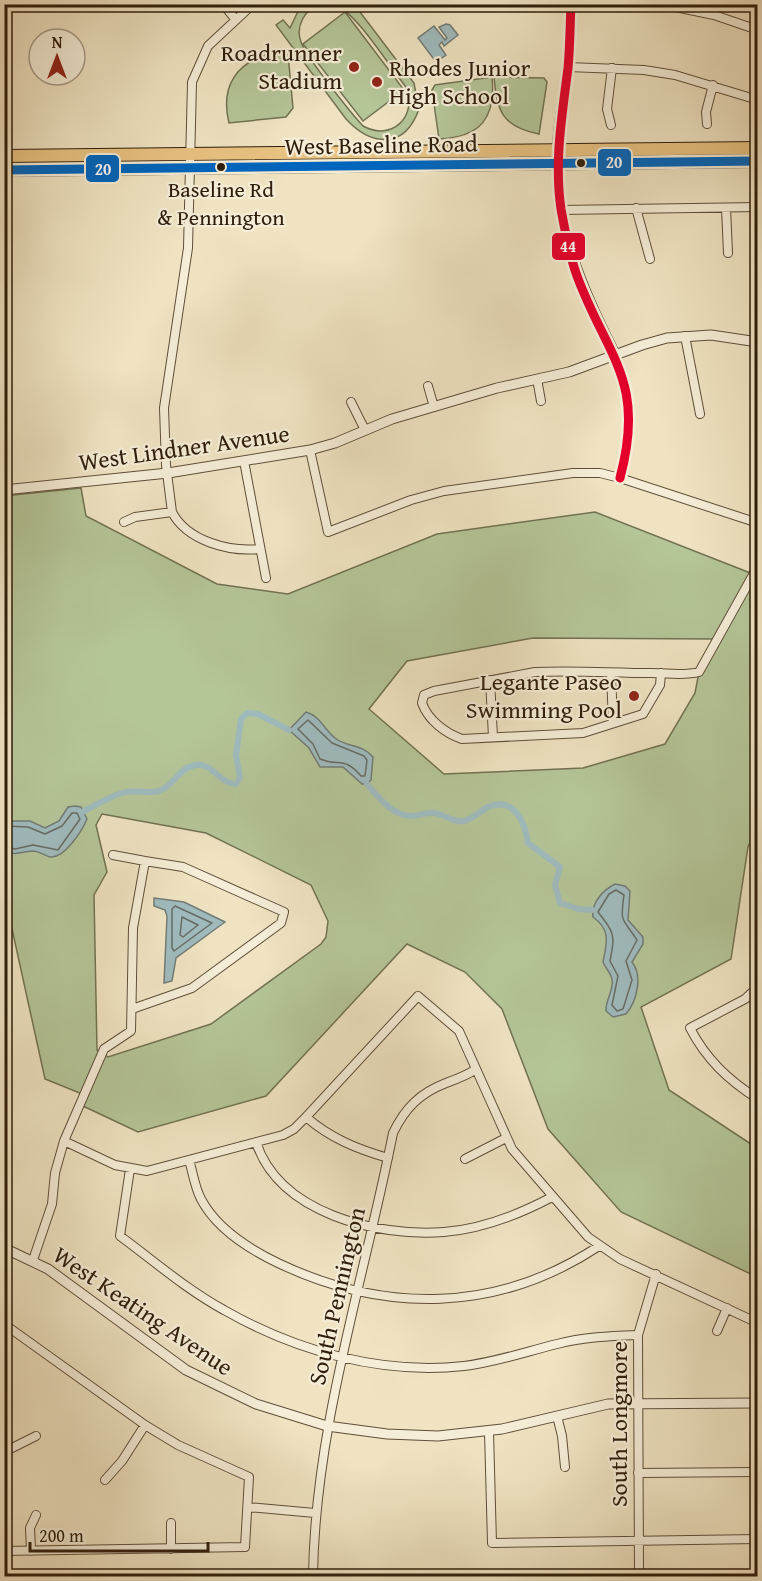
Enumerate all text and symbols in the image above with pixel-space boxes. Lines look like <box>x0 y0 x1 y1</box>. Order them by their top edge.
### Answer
north arrow <box>27 27 87 87</box>
text: N <box>52 30 63 54</box>
place label: Roadrunner Stadium <box>221 35 342 98</box>
place label: Rhodes Junior High School <box>389 50 530 113</box>
marker: Roadrunner Stadium <box>347 60 361 74</box>
marker: Rhodes Junior High School <box>370 75 384 89</box>
street label: West Baseline Road <box>284 125 478 164</box>
line badge: 20 <box>597 148 632 177</box>
text: 20 <box>606 150 622 174</box>
line badge: 20 <box>85 154 120 183</box>
text: 20 <box>95 157 111 181</box>
unlabelled marker <box>575 157 587 169</box>
marker: Baseline Rd & Pennington <box>215 161 227 173</box>
place label: Baseline Rd & Pennington <box>157 173 285 233</box>
line badge: 44 <box>551 232 586 261</box>
text: 44 <box>560 234 576 258</box>
street label: West Lindner Avenue <box>76 415 292 480</box>
place label: Legante Paseo Swimming Pool <box>466 664 622 727</box>
marker: Legante Paseo Swimming Pool <box>627 689 641 703</box>
street label: South Pennington <box>299 1203 374 1388</box>
street label: West Keating Avenue <box>46 1237 240 1384</box>
street label: South Longmore <box>601 1341 636 1507</box>
scale bar <box>30 1515 208 1553</box>
text: 200 m <box>39 1522 84 1549</box>

